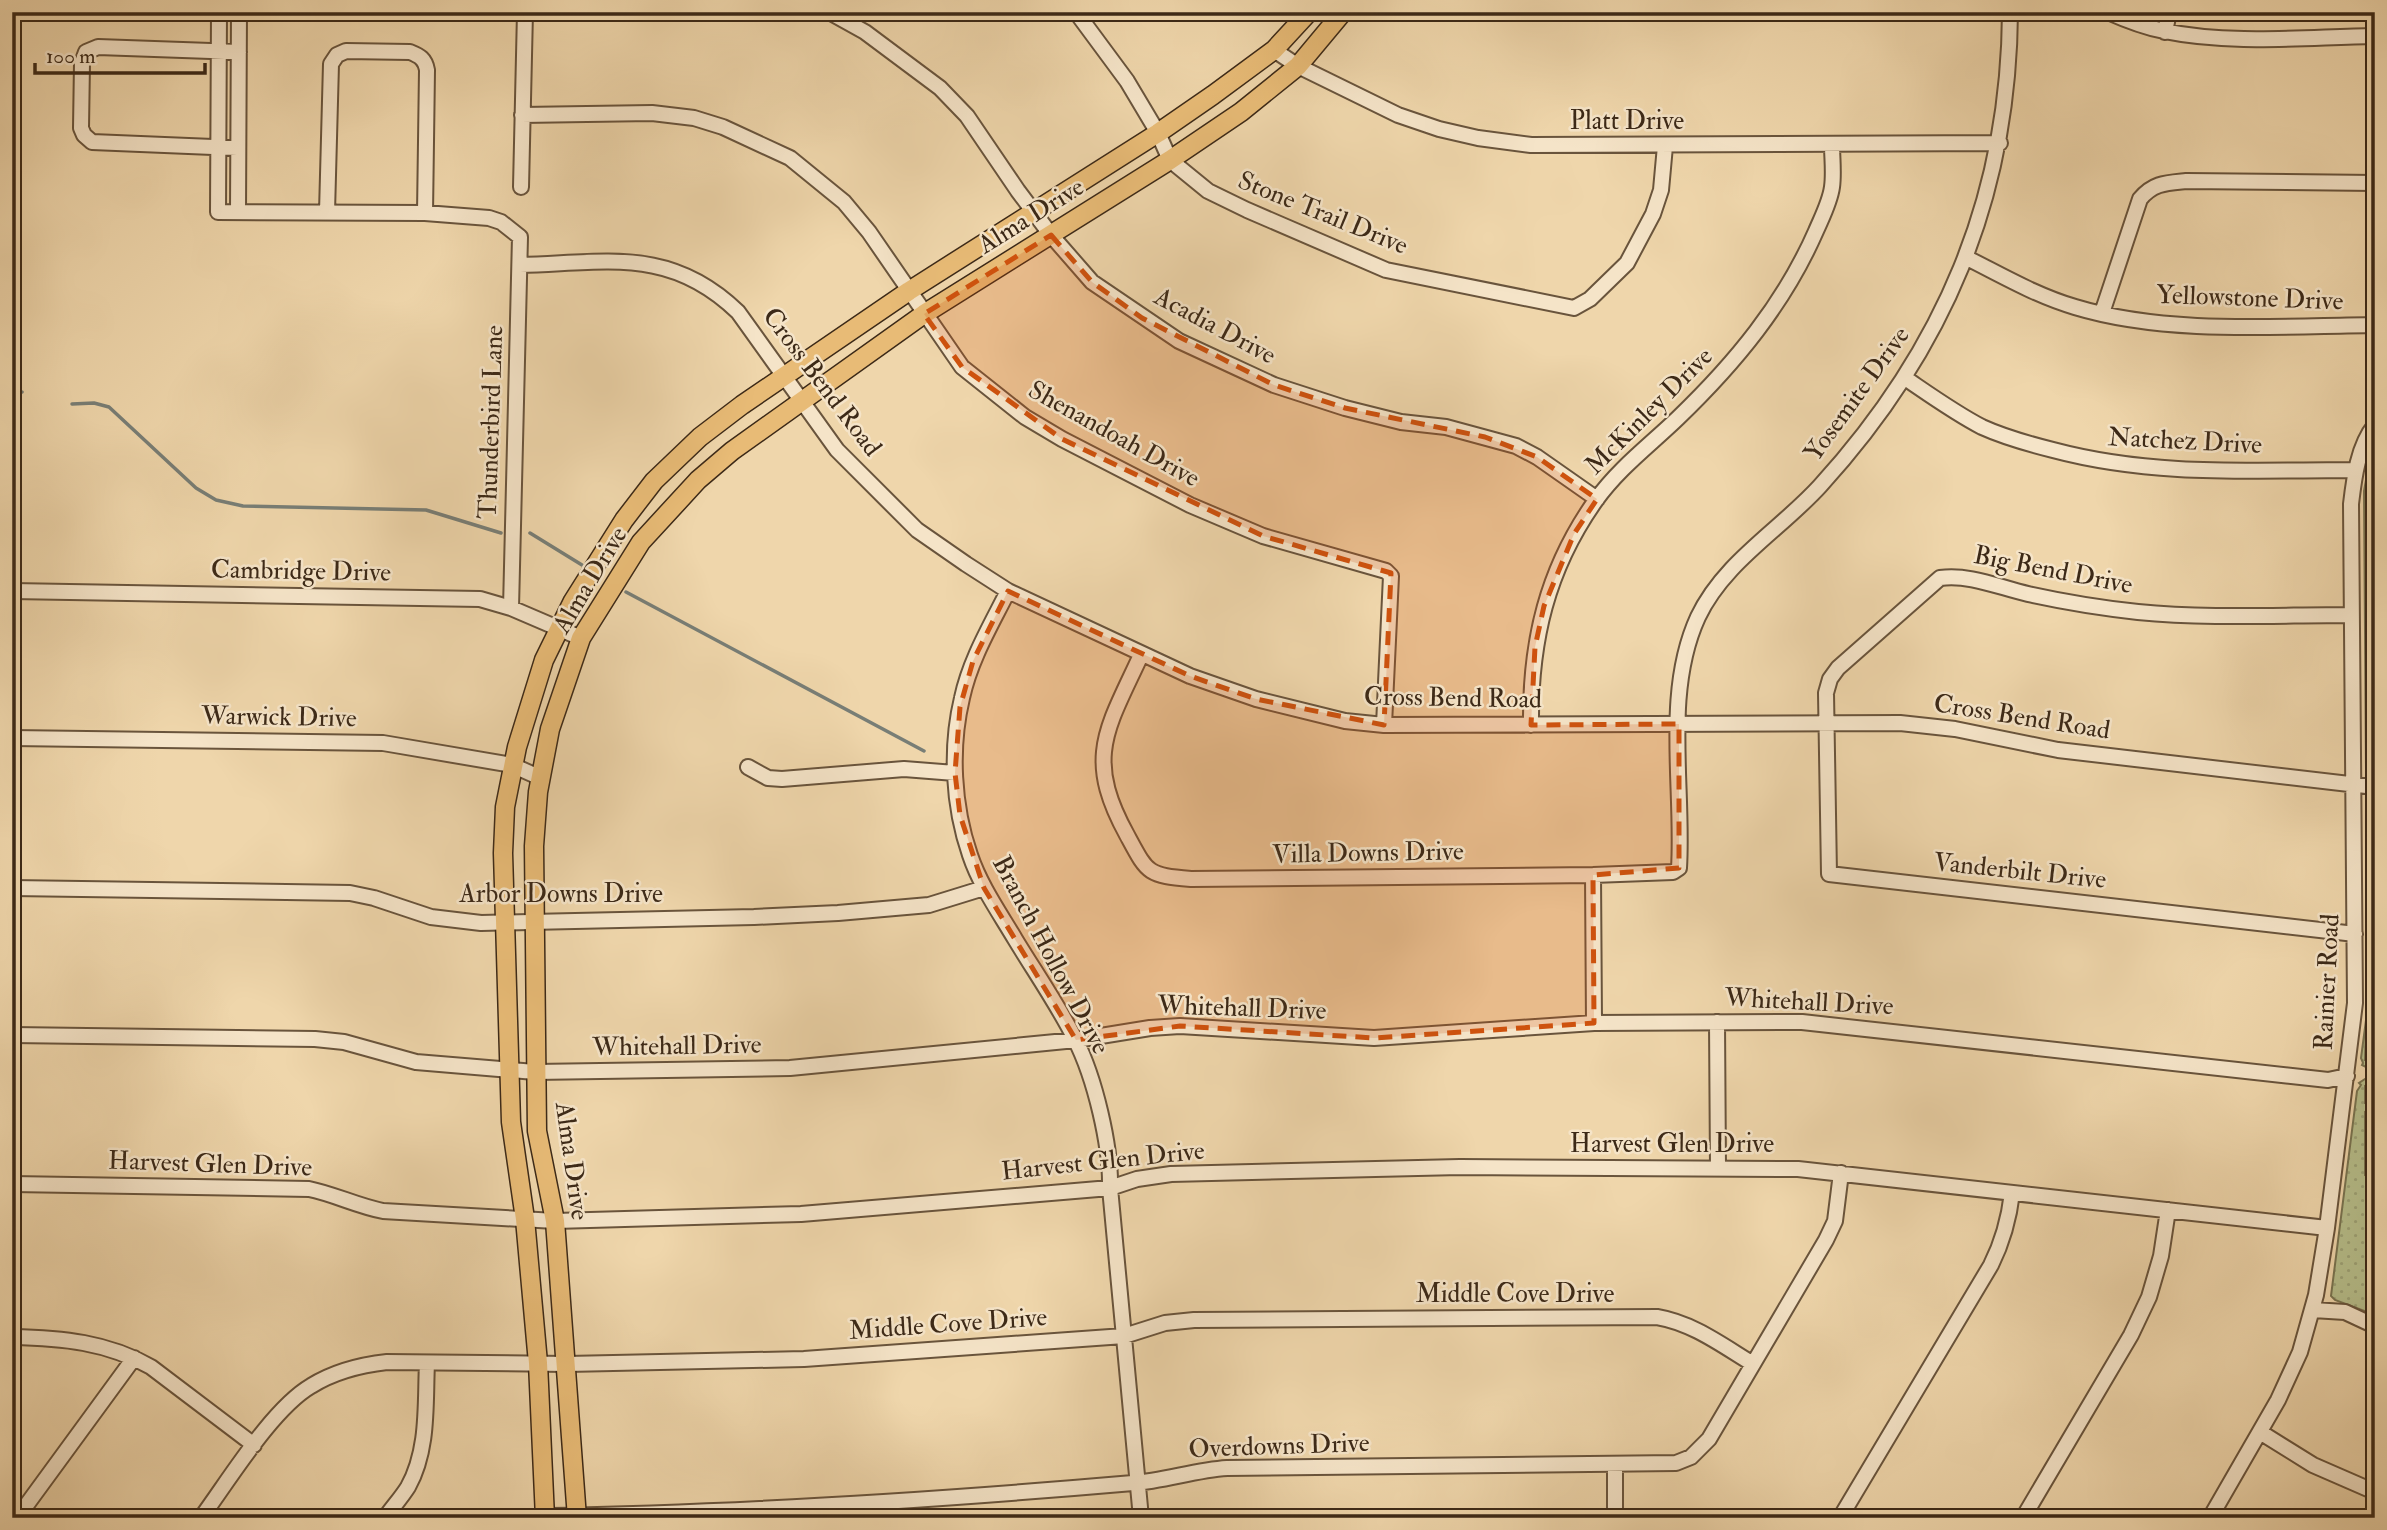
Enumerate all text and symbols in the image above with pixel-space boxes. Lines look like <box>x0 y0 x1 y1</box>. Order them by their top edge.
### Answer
scale bar <box>35 32 205 76</box>
text: 100 m <box>46 43 96 70</box>
street label: Platt Drive <box>1570 105 1684 137</box>
street label: Stone Trail Drive <box>1233 164 1413 262</box>
street label: Alma Drive <box>971 171 1090 262</box>
street label: Yellowstone Drive <box>2156 279 2344 317</box>
street label: Acadia Drive <box>1148 280 1281 371</box>
street label: Cross Bend Road <box>756 301 888 463</box>
street label: Yosemite Drive <box>1797 320 1917 468</box>
street label: Thunderbird Lane <box>472 324 510 520</box>
street label: McKinley Drive <box>1578 340 1720 482</box>
street label: Shenandoah Drive <box>1023 374 1205 494</box>
street label: Natchez Drive <box>2107 421 2263 461</box>
street label: Alma Drive <box>545 521 634 640</box>
street label: Big Bend Drive <box>1971 539 2135 601</box>
street label: Cambridge Drive <box>211 553 392 589</box>
street label: Cross Bend Road <box>1364 680 1542 716</box>
street label: Cross Bend Road <box>1932 687 2113 747</box>
street label: Warwick Drive <box>200 700 357 734</box>
street label: Villa Downs Drive <box>1272 835 1464 871</box>
street label: Vanderbilt Drive <box>1932 846 2108 896</box>
street label: Branch Hollow Drive <box>985 850 1117 1060</box>
street label: Arbor Downs Drive <box>458 878 663 910</box>
street label: Rainier Road <box>2307 913 2347 1051</box>
street label: Whitehall Drive <box>1723 982 1894 1022</box>
street label: Whitehall Drive <box>1156 989 1327 1027</box>
street label: Whitehall Drive <box>591 1029 762 1063</box>
street label: Alma Drive <box>548 1099 596 1222</box>
street label: Harvest Glen Drive <box>1570 1128 1774 1160</box>
street label: Harvest Glen Drive <box>1000 1134 1206 1188</box>
street label: Harvest Glen Drive <box>107 1144 313 1184</box>
street label: Middle Cove Drive <box>1416 1278 1614 1310</box>
street label: Middle Cove Drive <box>848 1301 1048 1347</box>
street label: Overdowns Drive <box>1188 1427 1370 1465</box>

